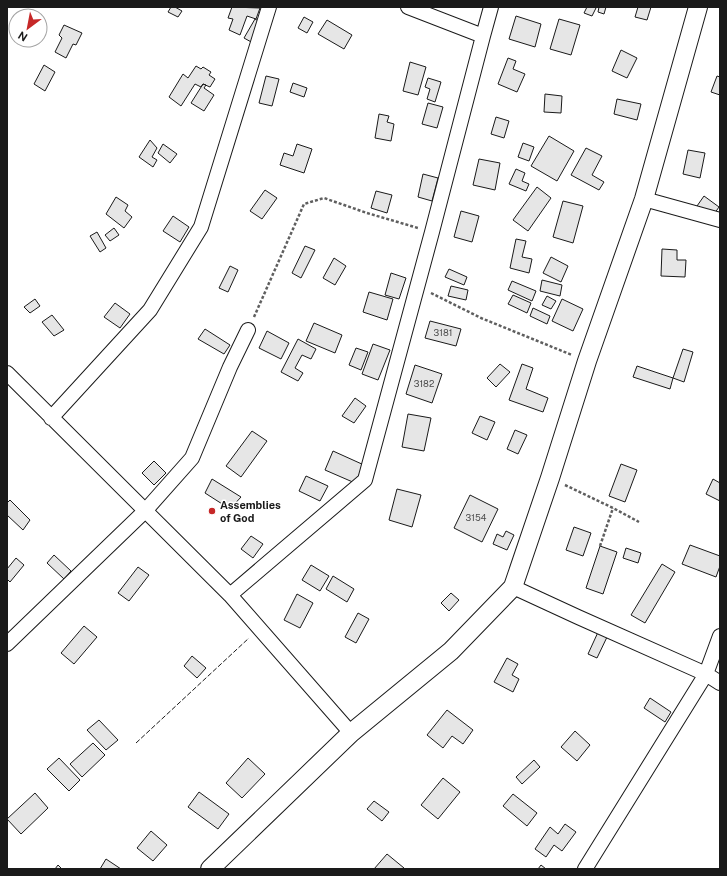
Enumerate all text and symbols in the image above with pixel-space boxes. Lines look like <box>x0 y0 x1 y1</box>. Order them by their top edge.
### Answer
north arrow <box>8 8 48 48</box>
text: N <box>16 29 30 44</box>
house number: 3181 <box>434 327 452 338</box>
house number: 3182 <box>414 378 434 389</box>
place label: Assemblies of God <box>220 499 281 524</box>
marker: Assemblies of God <box>207 506 217 516</box>
house number: 3154 <box>466 512 487 523</box>

